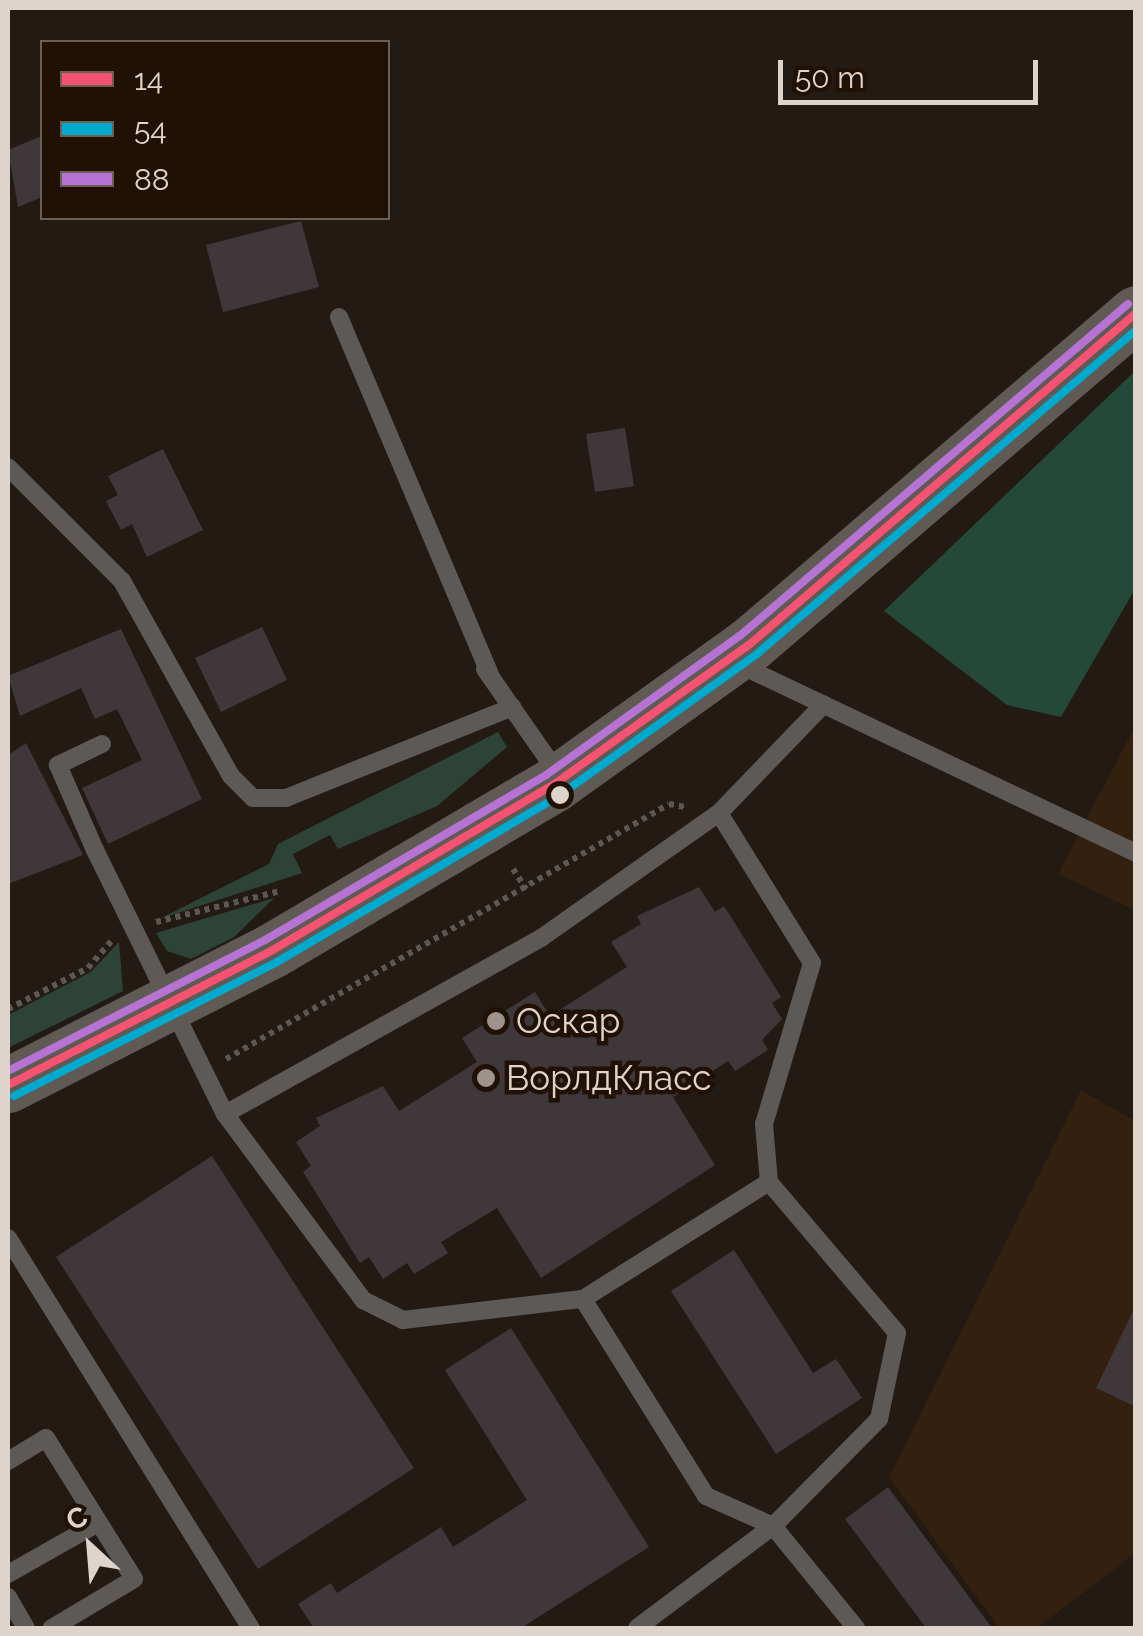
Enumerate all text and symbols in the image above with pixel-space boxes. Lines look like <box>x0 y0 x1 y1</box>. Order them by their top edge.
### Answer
legend <box>40 40 390 220</box>
scale bar <box>783 40 1043 102</box>
text: 50 m <box>795 60 865 95</box>
text: 14 <box>134 62 163 97</box>
text: 54 <box>134 112 167 147</box>
text: 88 <box>134 162 170 197</box>
unlabelled marker <box>550 785 570 805</box>
place label: Оскар <box>516 1000 620 1042</box>
marker: Оскар <box>485 1010 507 1032</box>
place label: ВорлдКласс <box>506 1057 711 1099</box>
marker: ВорлдКласс <box>475 1067 497 1089</box>
north arrow <box>40 1496 140 1596</box>
text: С <box>61 1500 92 1538</box>

